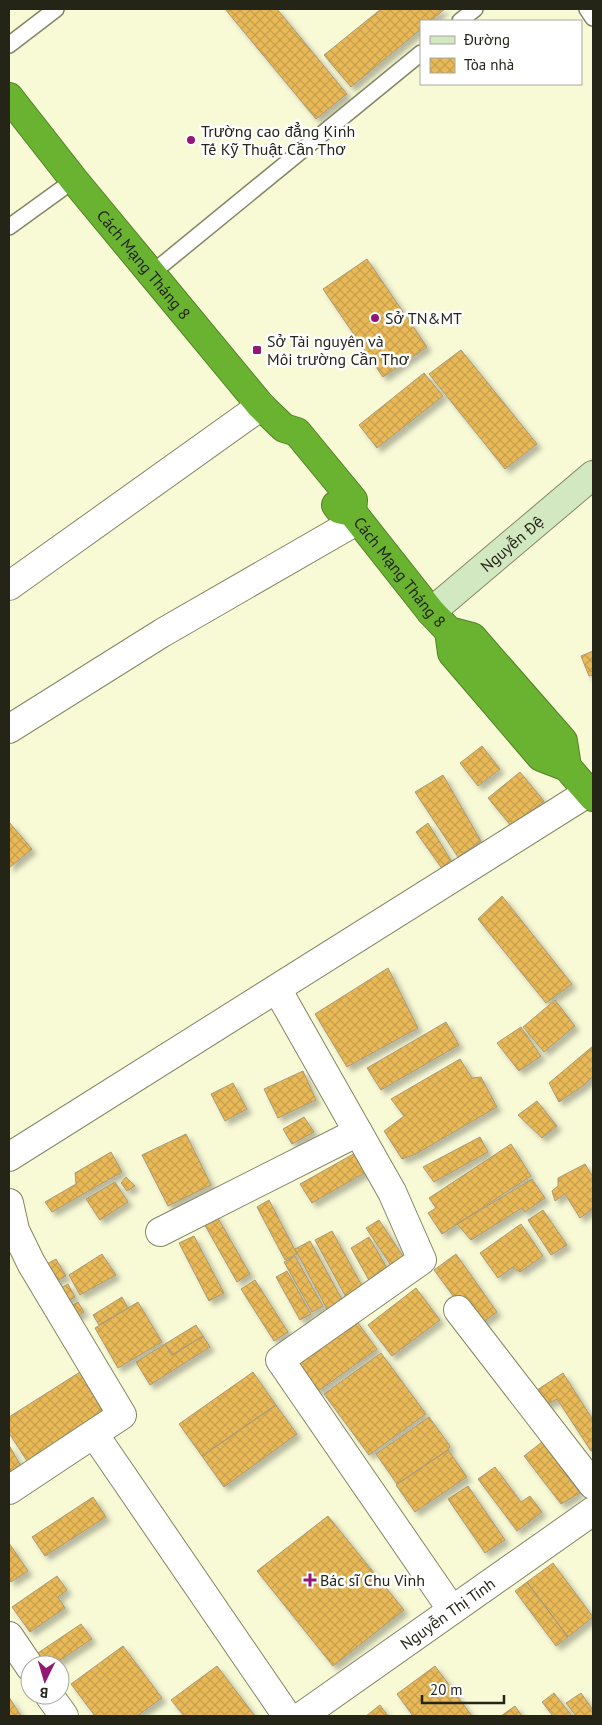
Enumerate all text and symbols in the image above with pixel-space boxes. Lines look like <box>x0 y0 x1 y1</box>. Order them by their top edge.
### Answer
legend <box>420 20 582 85</box>
text: Đường <box>463 30 510 49</box>
text: Tòa nhà <box>464 55 514 74</box>
place label: Trường cao đẳng Kinh Tế Kỹ Thuật Cần Thơ <box>201 121 355 159</box>
marker: Trường cao đẳng Kinh Tế Kỹ Thuật Cần Thơ <box>185 134 197 146</box>
street label: Cách Mạng Tháng 8 <box>93 206 195 323</box>
place label: Sở TN&MT <box>385 308 462 328</box>
marker: Sở TN&MT <box>369 312 381 324</box>
place label: Sở Tài nguyên và Môi trường Cần Thơ <box>267 331 410 369</box>
marker: Sở Tài nguyên và Môi trường Cần Thơ <box>251 344 263 356</box>
street label: Nguyễn Đệ <box>476 511 548 576</box>
street label: Cách Mạng Tháng 8 <box>350 513 450 631</box>
place label: Bác sĩ Chu Vinh <box>320 1570 425 1590</box>
street label: Nguyễn Thị Tính <box>396 1573 499 1654</box>
marker: Bác sĩ Chu Vinh <box>304 1574 316 1586</box>
north arrow <box>20 1655 70 1705</box>
scale bar <box>422 1672 504 1704</box>
text: 20 m <box>430 1680 463 1699</box>
text: B <box>39 1684 49 1702</box>

